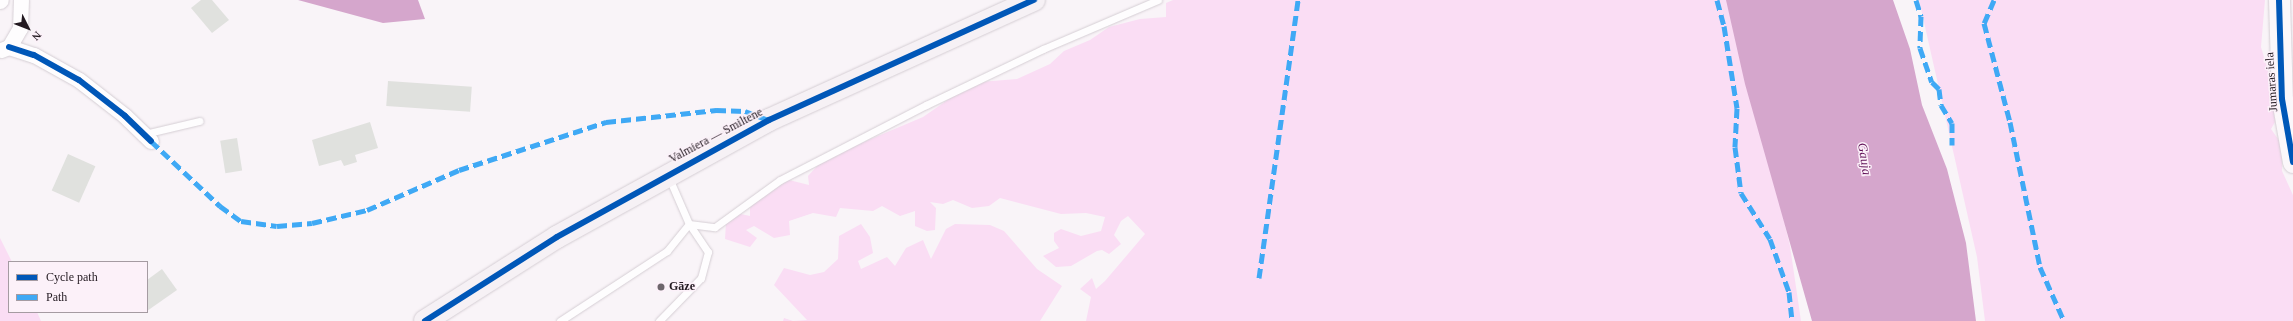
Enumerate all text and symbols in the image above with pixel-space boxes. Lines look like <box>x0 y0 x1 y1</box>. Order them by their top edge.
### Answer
north arrow <box>8 8 48 48</box>
text: N <box>30 29 44 43</box>
street label: Jumaras iela <box>2263 52 2281 112</box>
street label: Valmiera — Smiltene <box>667 105 765 167</box>
water label: Gauja <box>1854 142 1874 176</box>
legend <box>8 261 148 313</box>
text: Cycle path <box>46 270 98 284</box>
place label: Gāze <box>669 280 695 294</box>
marker: Gāze <box>656 282 666 292</box>
text: Path <box>46 290 67 304</box>

